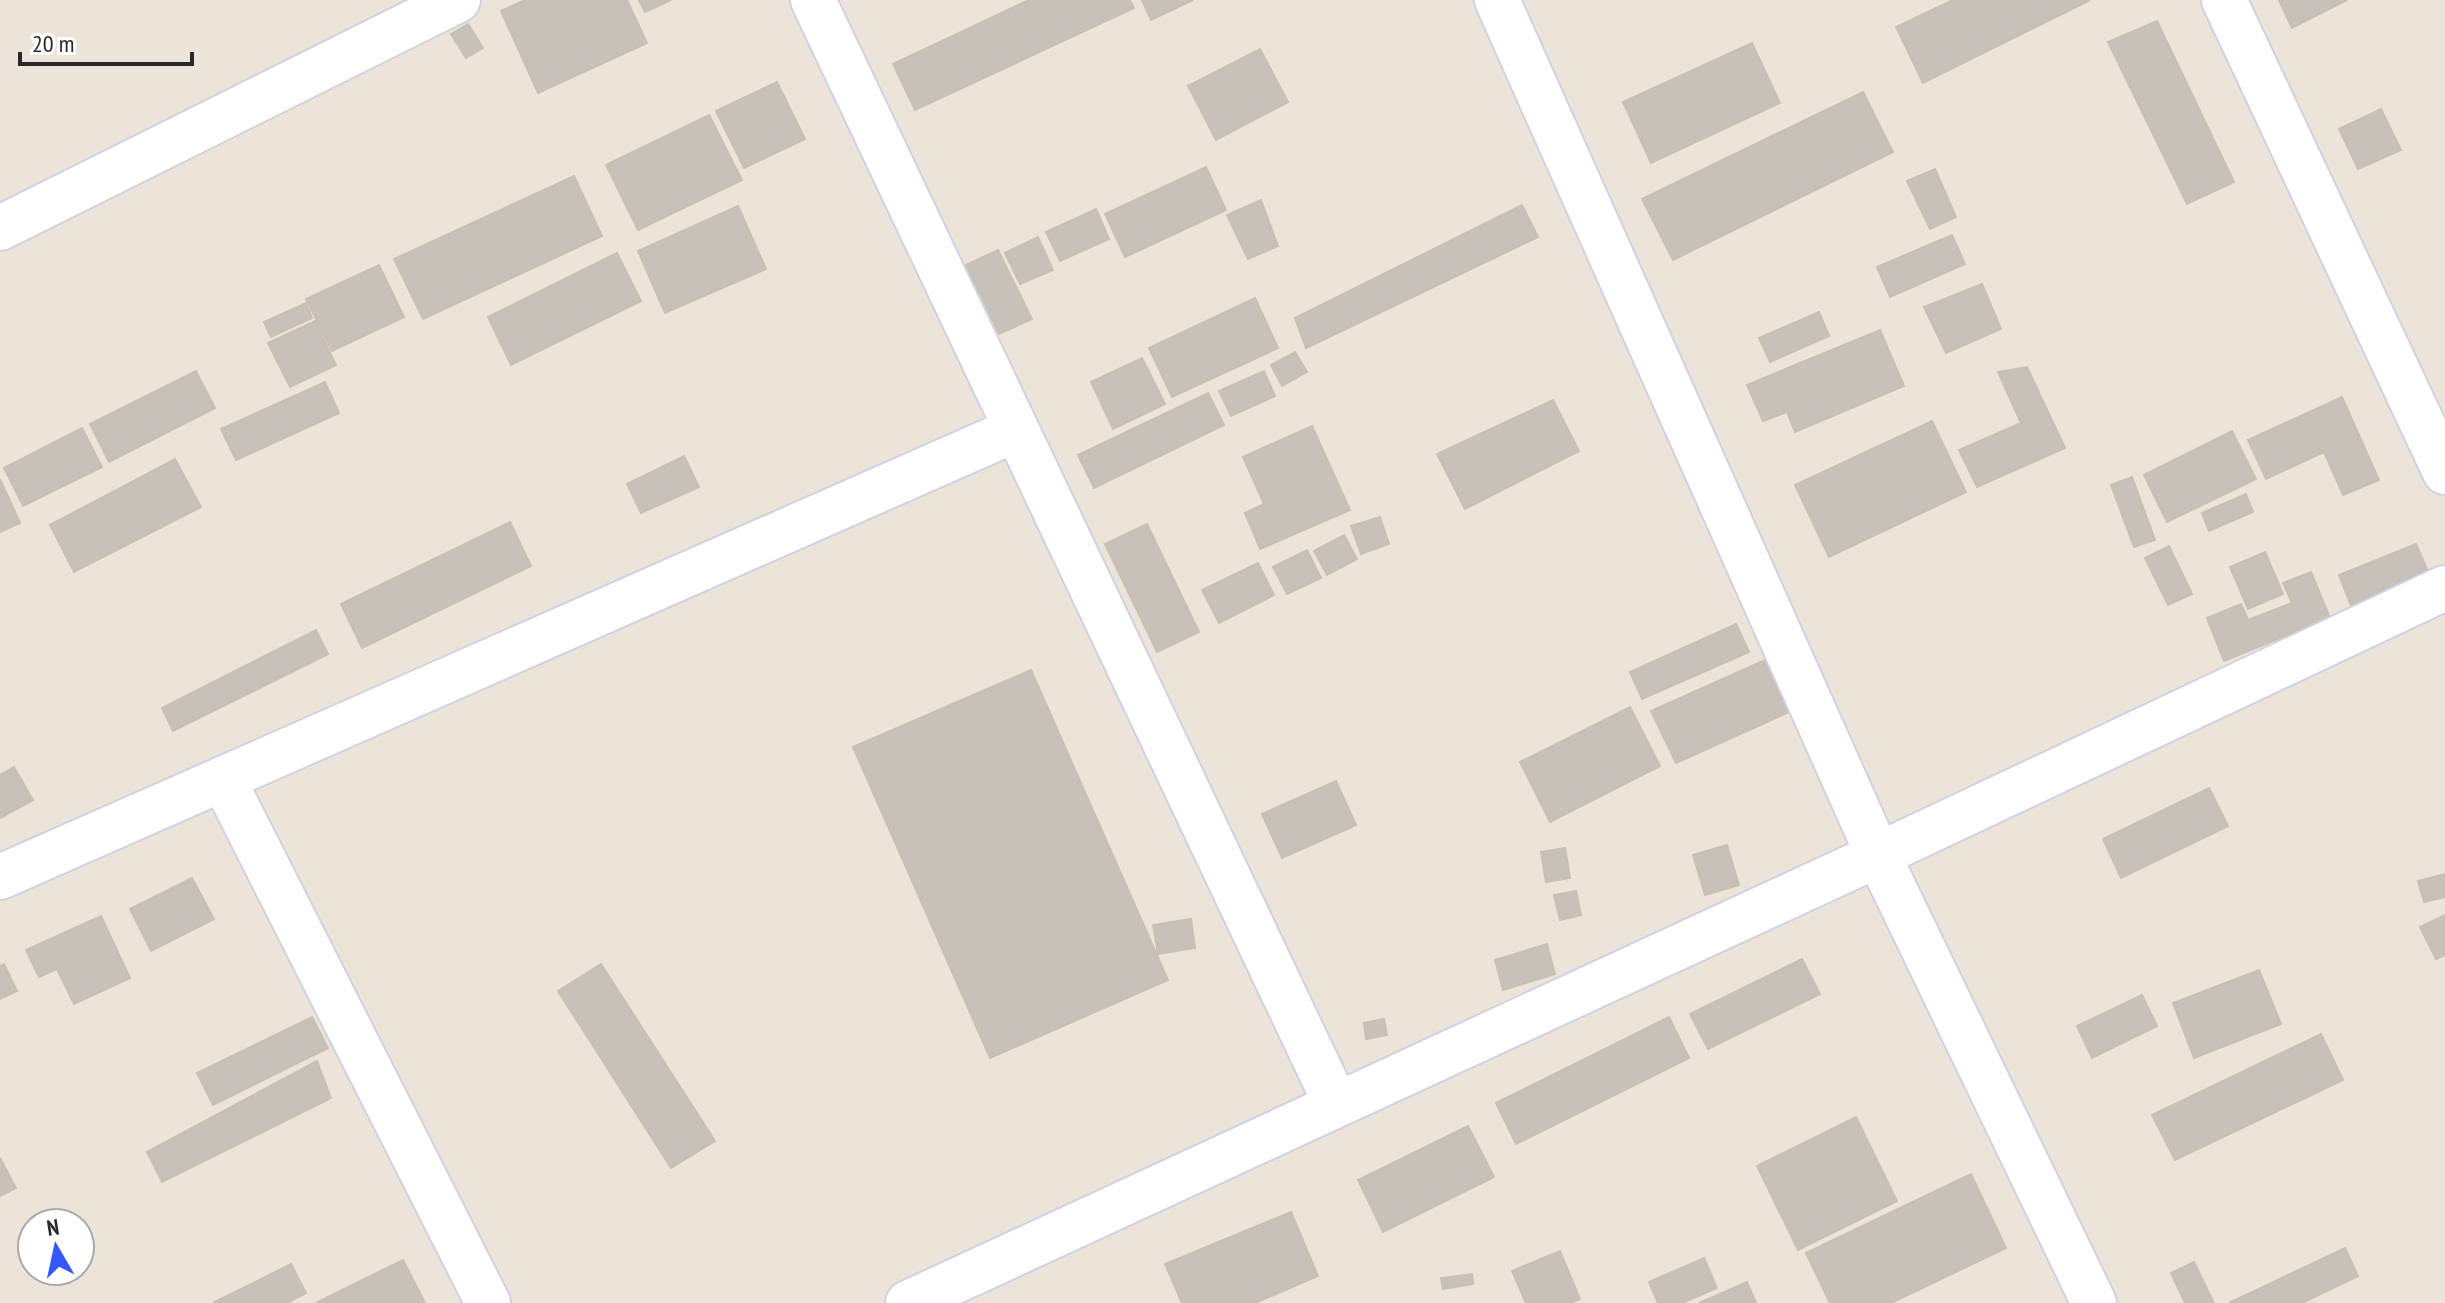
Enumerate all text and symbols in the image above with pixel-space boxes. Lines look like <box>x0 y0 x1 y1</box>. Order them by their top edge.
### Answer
scale bar <box>20 16 192 66</box>
text: 20 m <box>32 28 74 59</box>
north arrow <box>16 1207 96 1287</box>
text: N <box>45 1212 61 1242</box>

